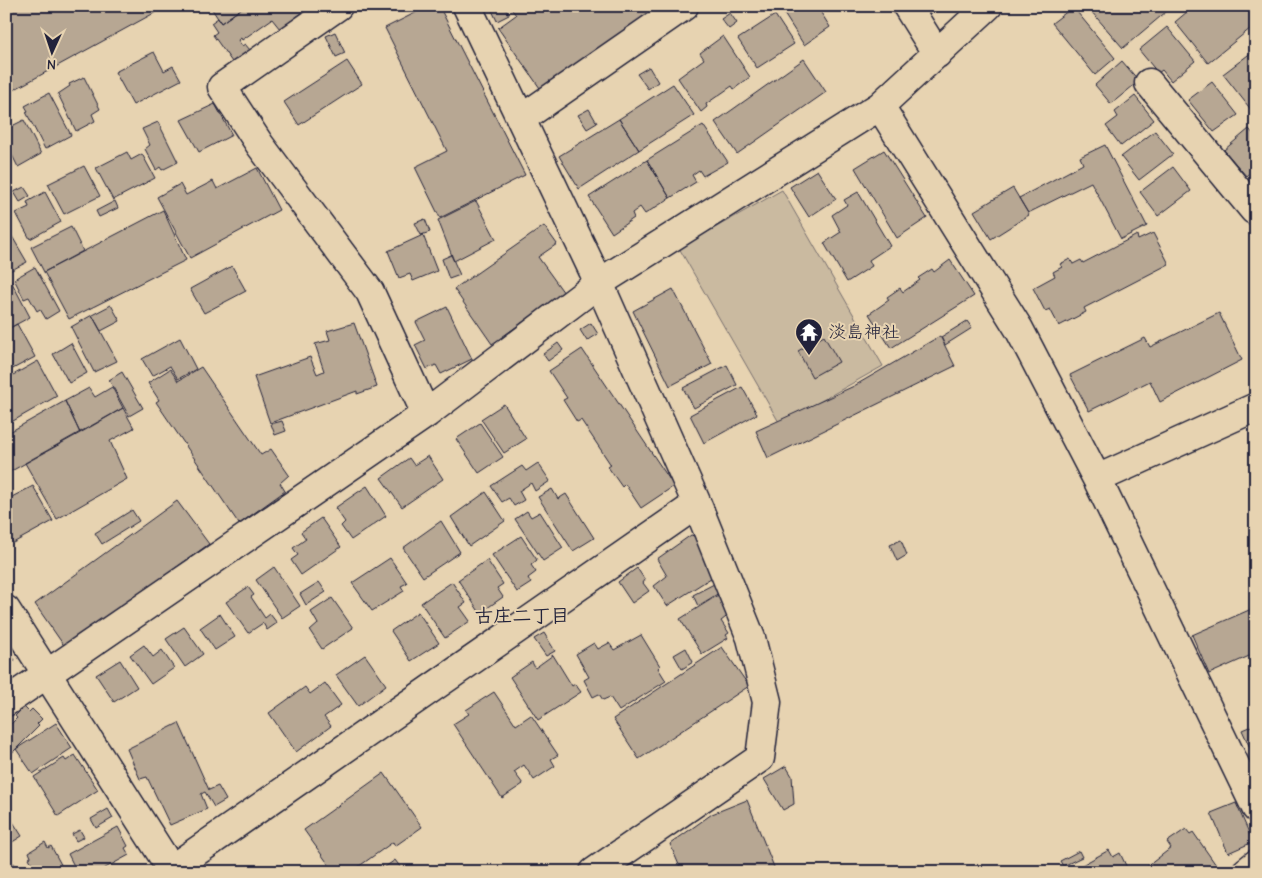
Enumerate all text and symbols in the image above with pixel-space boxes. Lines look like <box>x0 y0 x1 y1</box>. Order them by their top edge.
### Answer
north arrow <box>28 28 78 78</box>
text: N <box>46 56 56 73</box>
temple icon: 淡島神社 <box>794 317 824 356</box>
place label: 淡島神社 <box>828 322 900 343</box>
district label: 古庄二丁目 <box>474 605 570 627</box>

